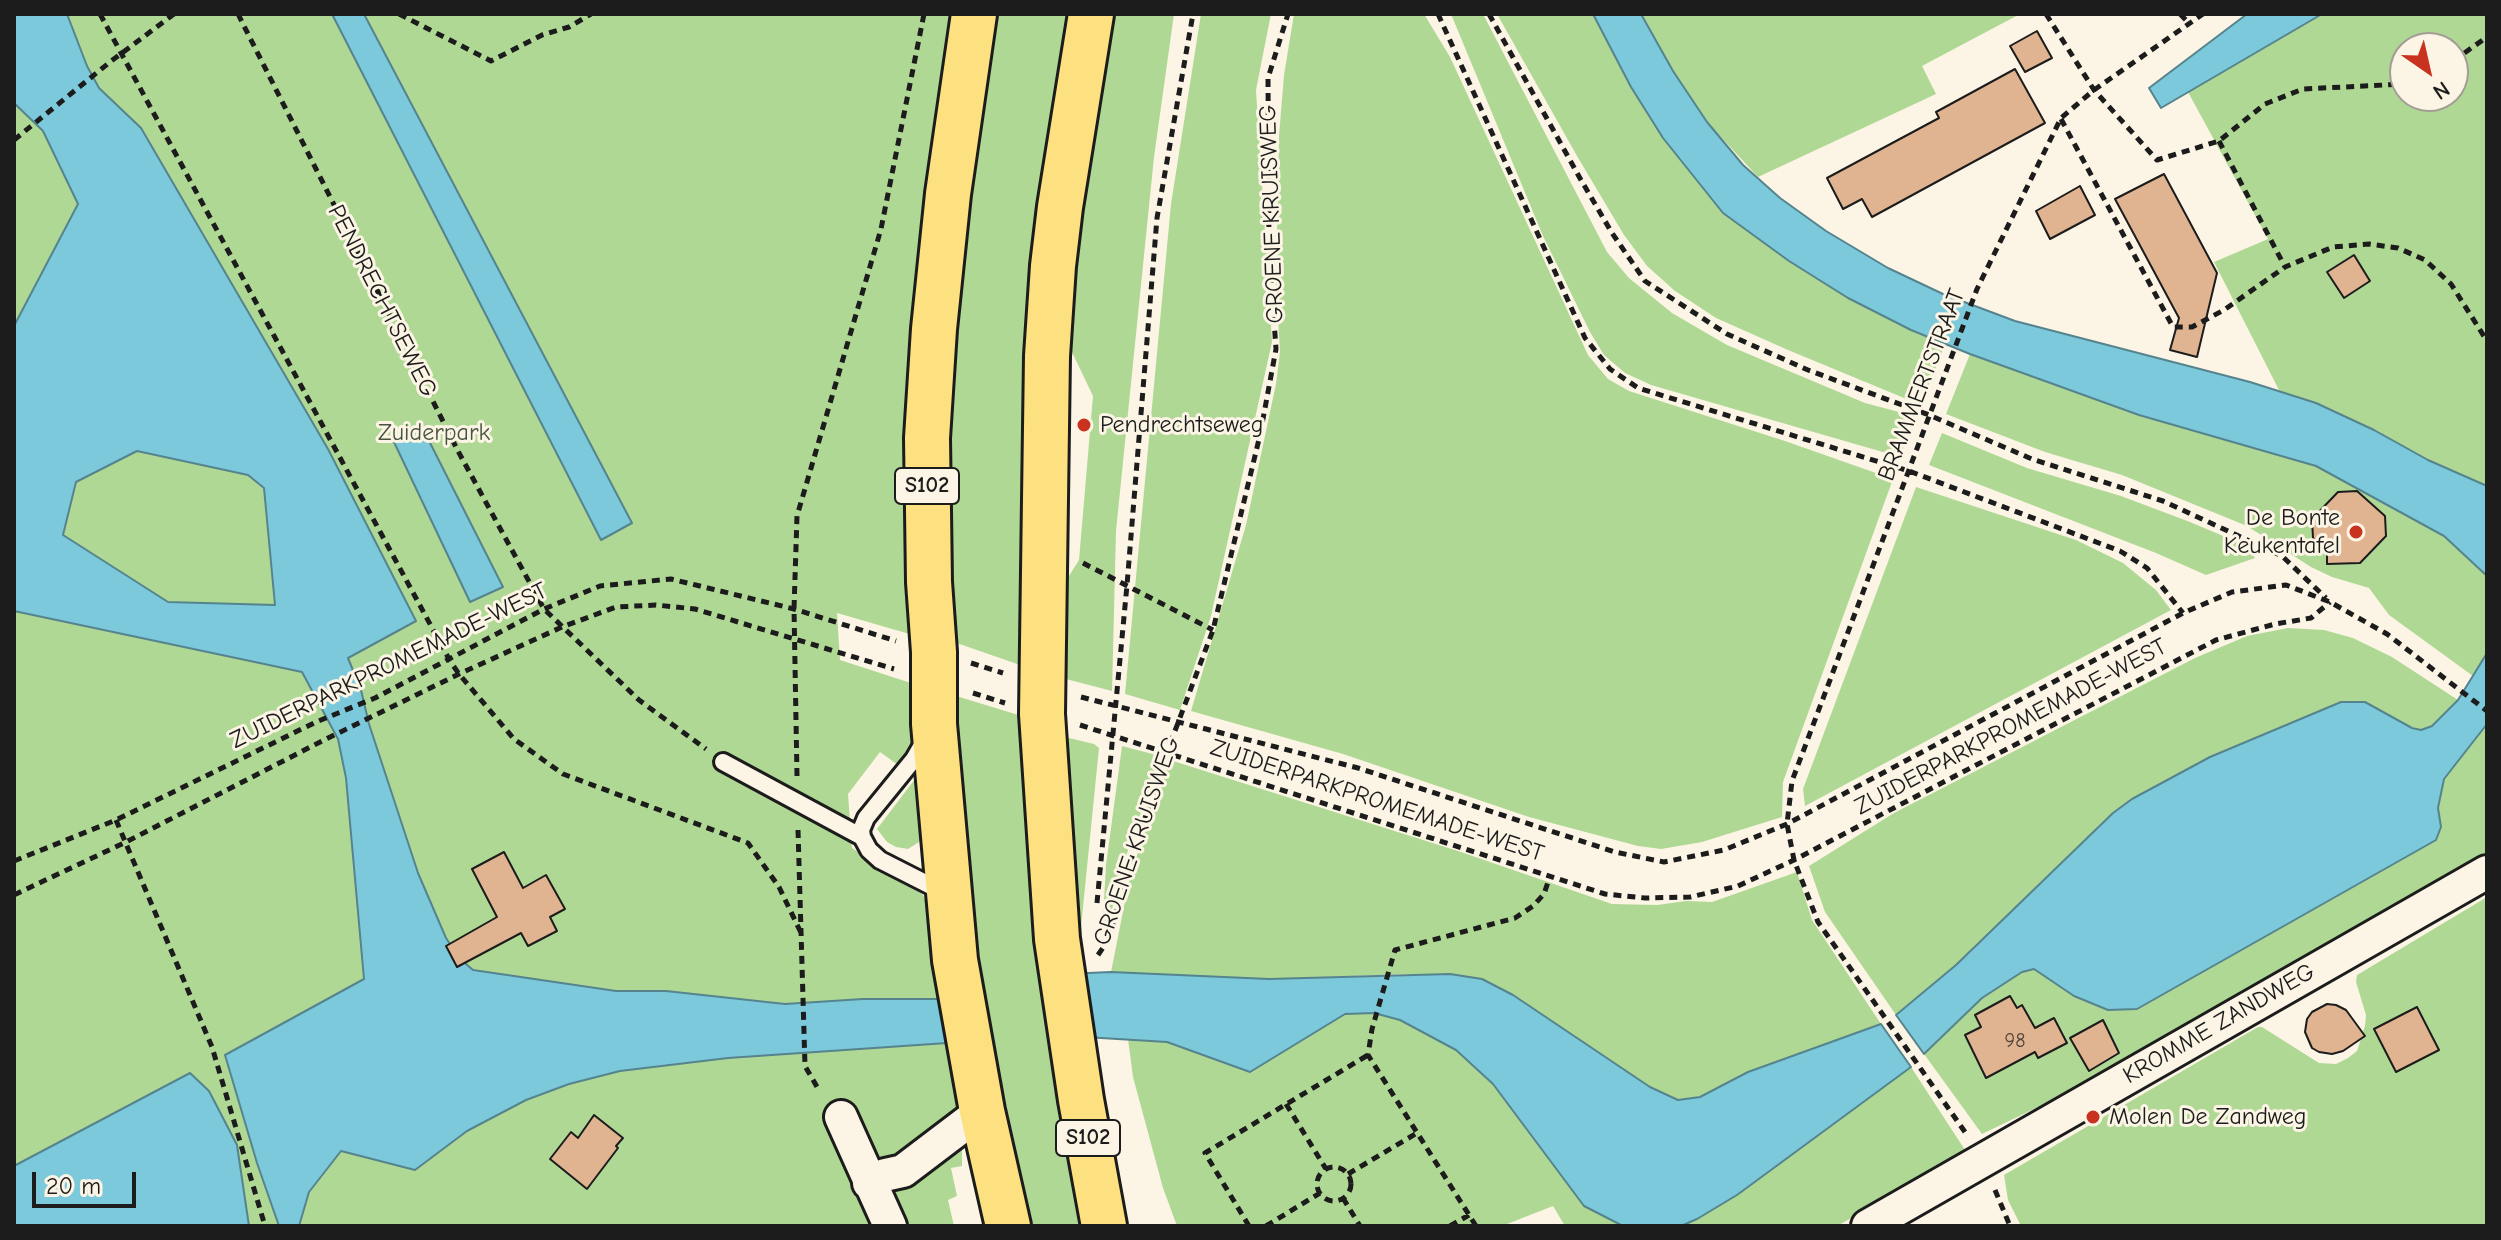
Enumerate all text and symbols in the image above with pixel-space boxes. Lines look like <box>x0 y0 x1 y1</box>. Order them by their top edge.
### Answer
north arrow <box>2389 32 2469 112</box>
text: N <box>2428 75 2455 105</box>
street label: GROENE KRUISWEG <box>1254 104 1290 324</box>
street label: PENDRECHTSEWEG <box>321 200 443 402</box>
street label: BRAMMERTSTRAAT <box>1872 285 1972 485</box>
place label: Pendrechtseweg <box>1100 411 1263 439</box>
marker: Pendrechtseweg <box>1075 416 1093 434</box>
park label: Zuiderpark <box>378 419 490 447</box>
road number: S102 <box>895 468 959 504</box>
place label: De Bonte Keukentafel <box>2224 504 2340 560</box>
marker: De Bonte Keukentafel <box>2347 523 2365 541</box>
street label: ZUIDERPARKPROMEMADE-WEST <box>226 577 552 755</box>
street label: ZUIDERPARKPROMEMADE-WEST <box>1850 632 2172 822</box>
street label: GROENE KRUISWEG <box>1088 733 1186 949</box>
street label: ZUIDERPARKPROMEMADE-WEST <box>1207 733 1547 869</box>
street label: KROMME ZANDWEG <box>2118 957 2320 1091</box>
house number: 98 <box>2005 1029 2025 1053</box>
place label: Molen De Zandweg <box>2109 1103 2307 1131</box>
marker: Molen De Zandweg <box>2084 1108 2102 1126</box>
road number: S102 <box>1056 1120 1120 1156</box>
scale bar <box>36 1156 140 1206</box>
text: 20 m <box>46 1172 101 1200</box>

